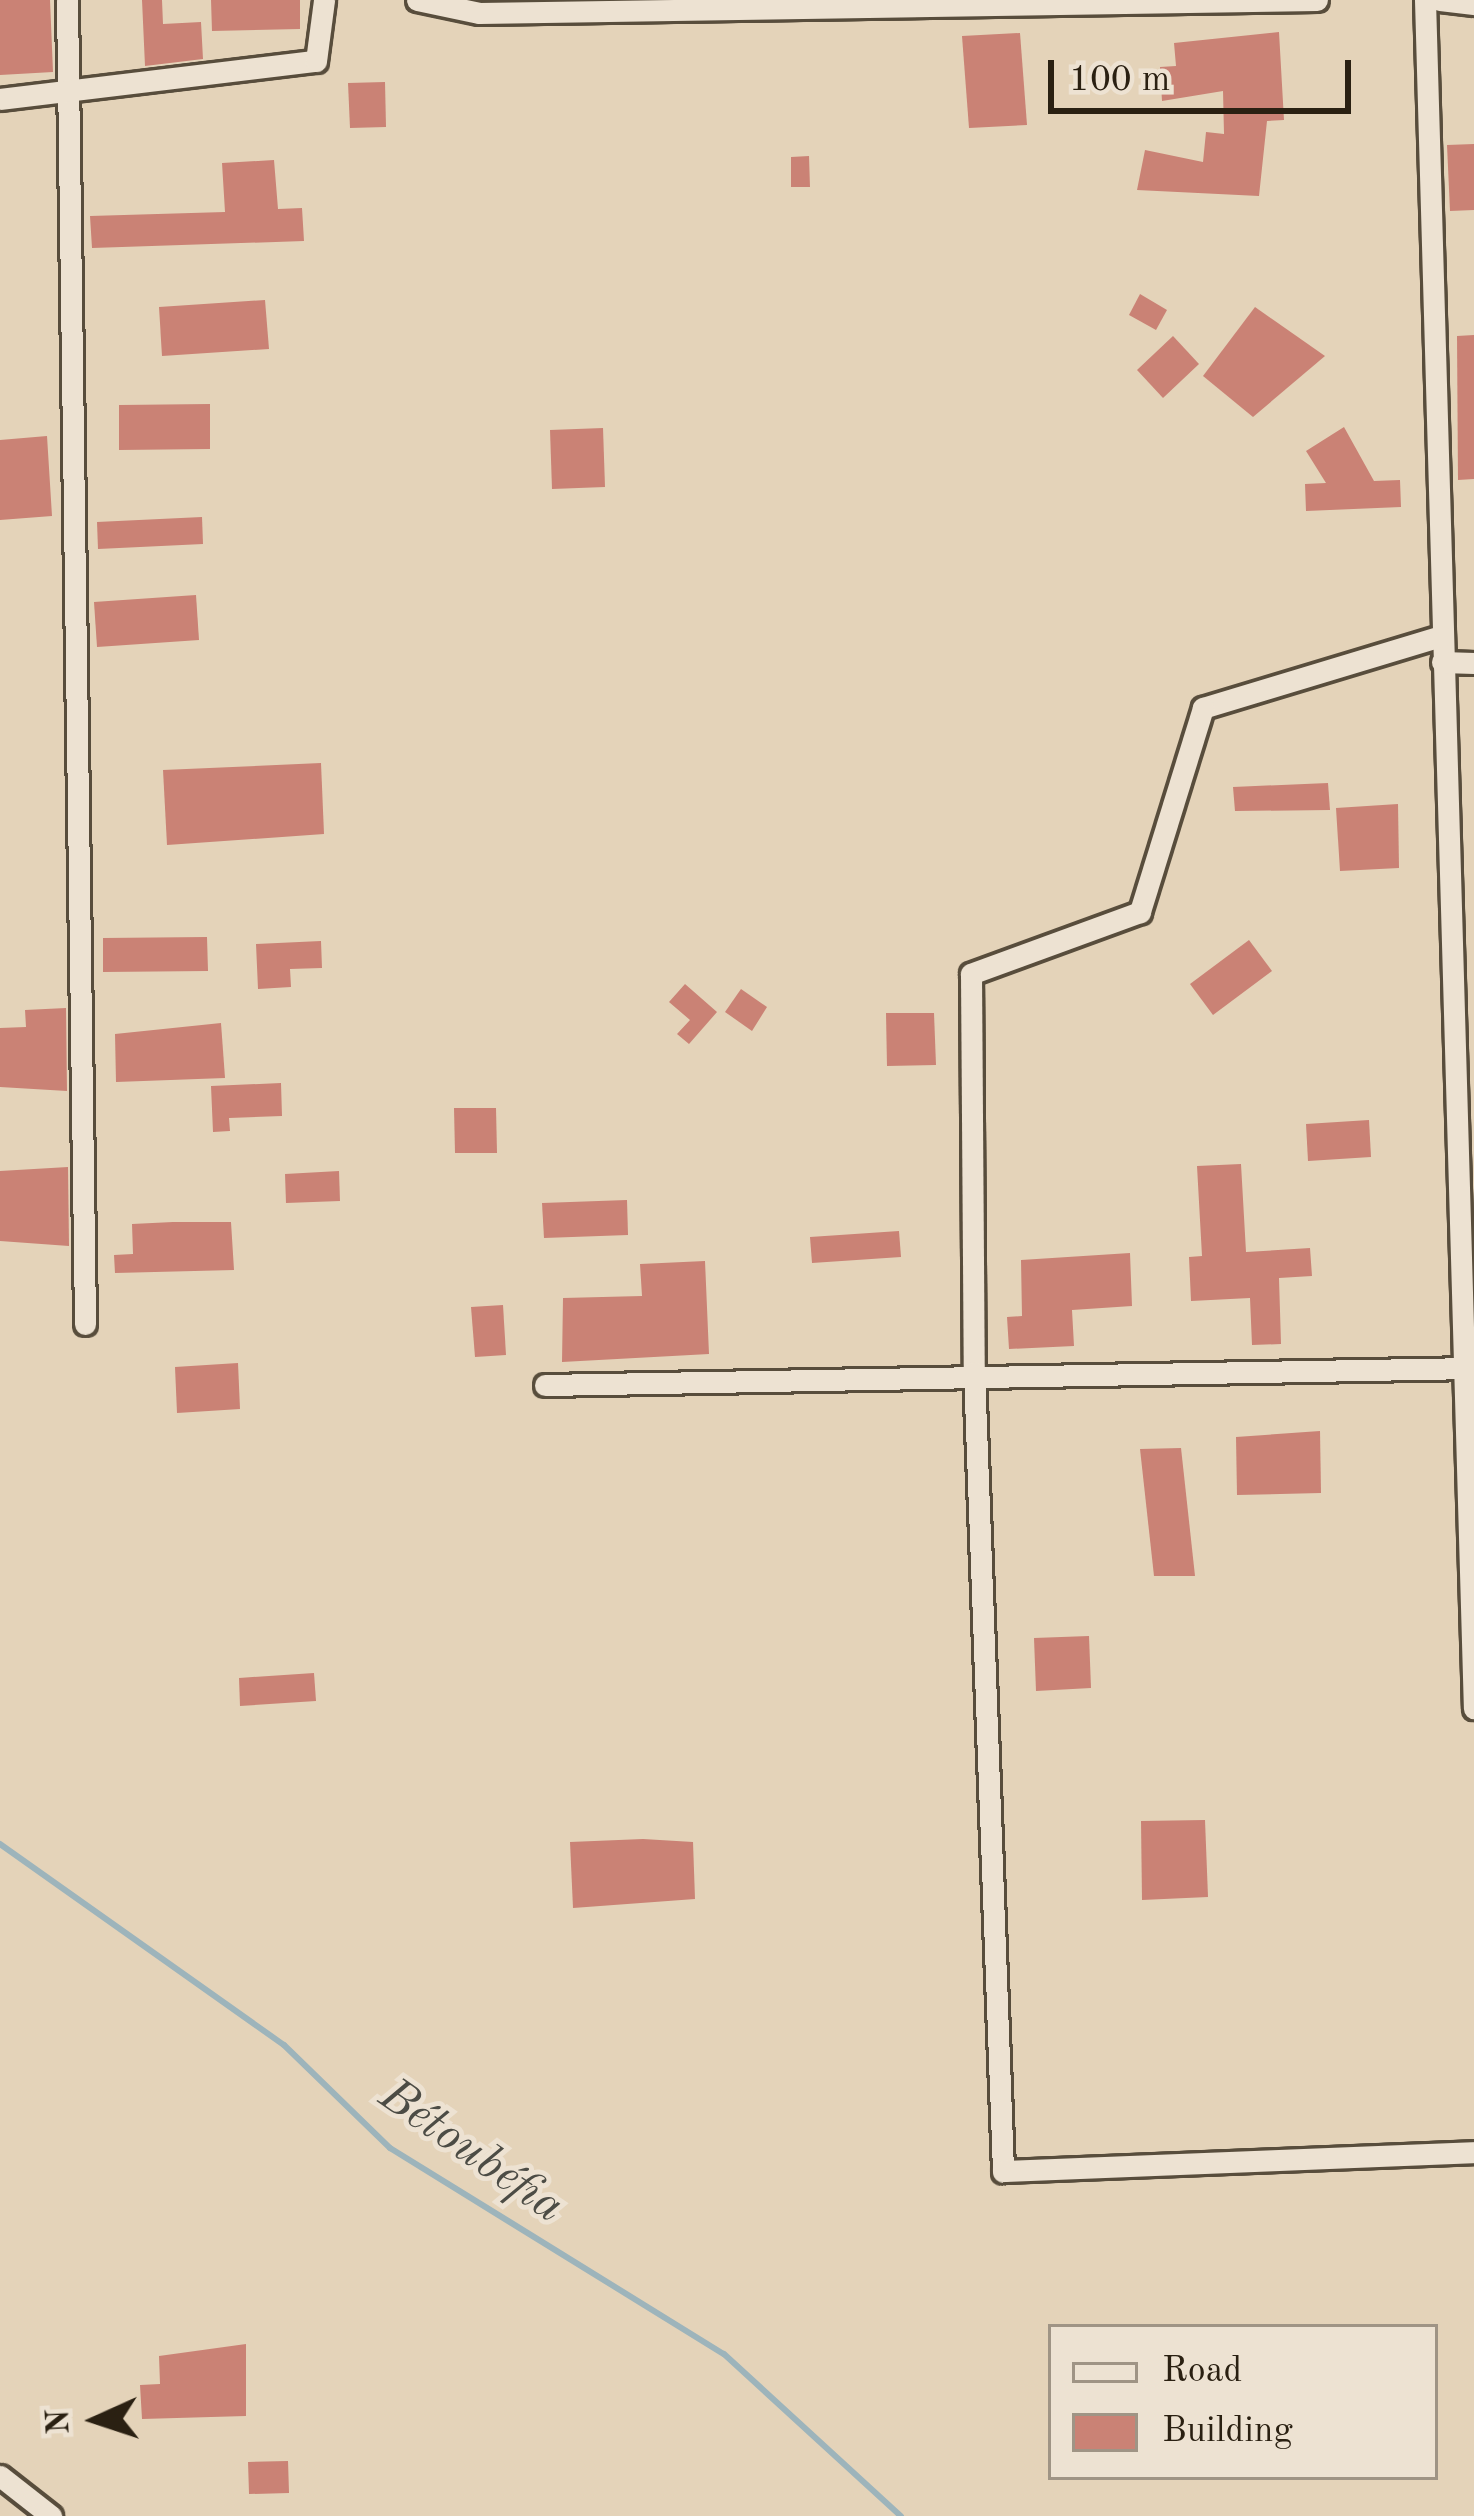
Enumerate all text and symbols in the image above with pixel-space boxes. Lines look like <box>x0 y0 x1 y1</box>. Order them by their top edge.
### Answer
scale bar <box>1054 36 1357 110</box>
text: 100 m <box>1069 63 1170 99</box>
water label: Bétoubéfia <box>367 2067 575 2237</box>
legend <box>1048 2324 1438 2480</box>
text: Road <box>1162 2354 1242 2390</box>
north arrow <box>36 2360 156 2480</box>
text: N <box>42 2408 77 2435</box>
text: Building <box>1162 2414 1293 2450</box>

